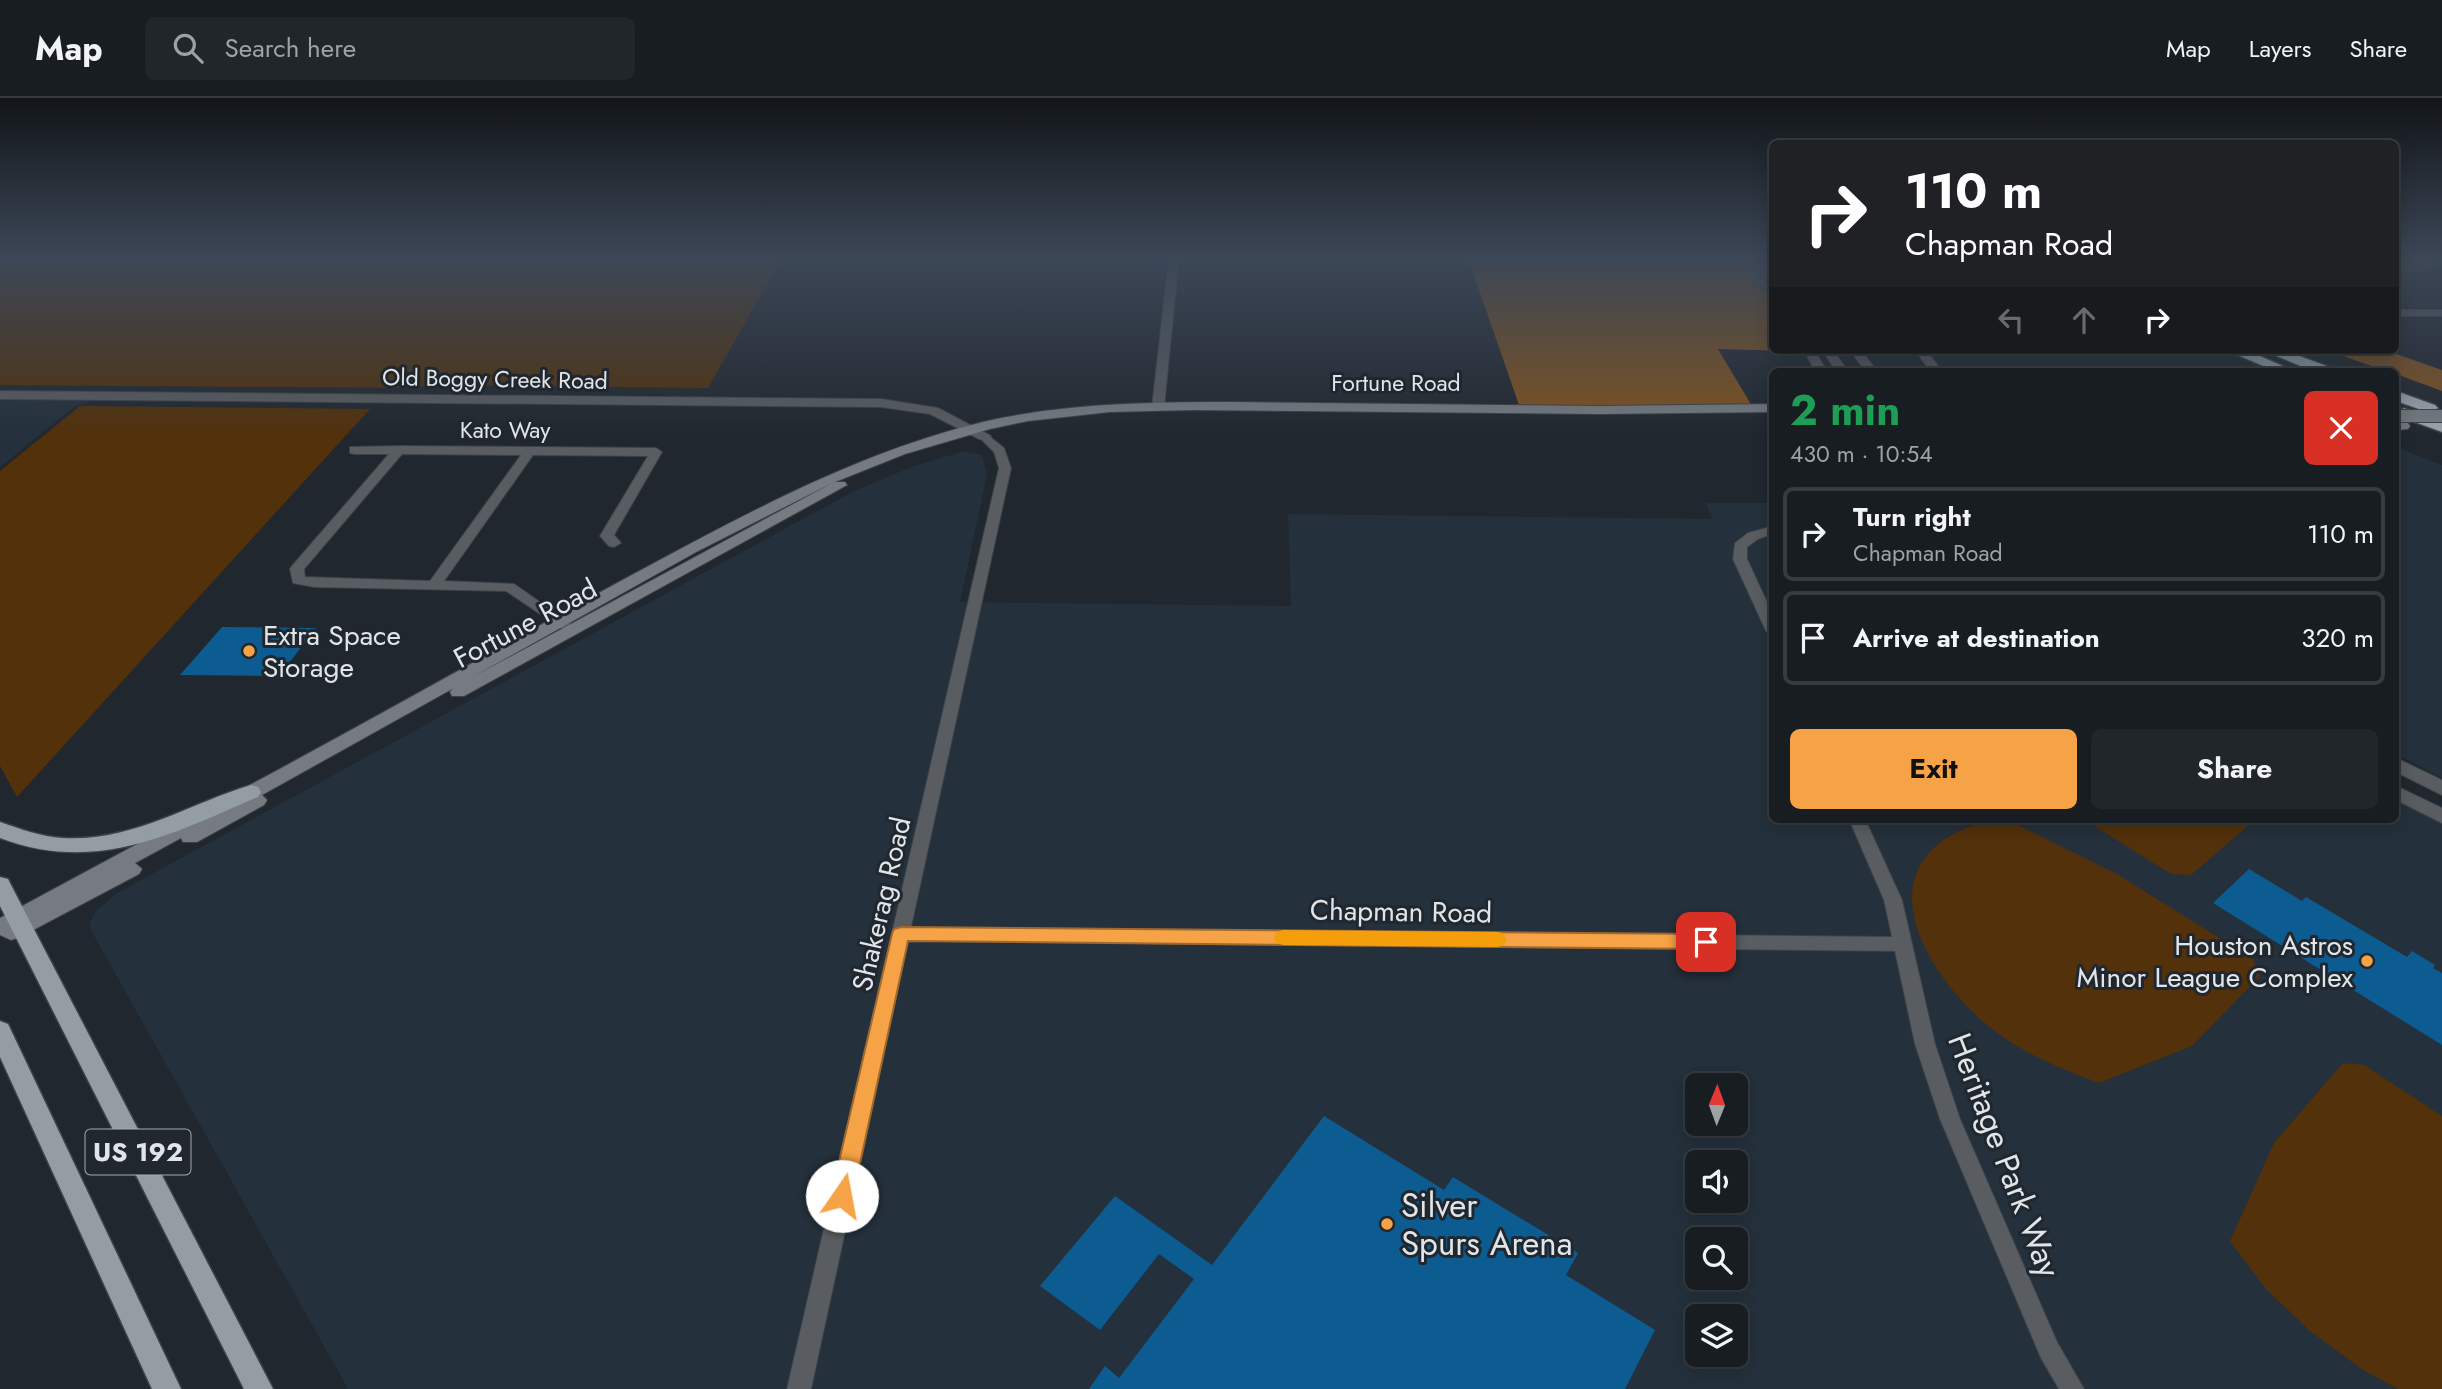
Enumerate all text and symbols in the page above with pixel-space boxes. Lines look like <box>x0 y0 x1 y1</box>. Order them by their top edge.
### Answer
search box <box>145 17 635 80</box>
text: Map <box>35 25 103 72</box>
icon: search <box>169 29 207 67</box>
text: Search here <box>225 29 356 67</box>
text: Map <box>2166 31 2211 66</box>
text: Layers <box>2249 31 2311 66</box>
text: Share <box>2349 31 2407 66</box>
text: 110 m <box>1905 156 2042 226</box>
icon: right <box>1790 168 1881 259</box>
text: Chapman Road <box>1905 221 2113 267</box>
icon: left <box>1992 301 2030 339</box>
icon: ahead <box>2065 301 2103 339</box>
icon: right <box>2138 301 2176 339</box>
street label: Old Boggy Creek Road <box>382 360 608 398</box>
street label: Fortune Road <box>1331 366 1461 400</box>
text: 2 min <box>1790 380 1900 441</box>
button: close <box>2304 391 2378 465</box>
street label: Kato Way <box>460 413 551 447</box>
text: 430 m · 10:54 <box>1790 437 1933 471</box>
text: Turn right <box>1853 498 1971 536</box>
icon: right <box>1794 515 1832 553</box>
text: 110 m <box>2307 515 2374 553</box>
text: Chapman Road <box>1853 536 2003 570</box>
street label: Fortune Road <box>446 568 604 678</box>
place label: Extra Space Storage <box>263 615 401 688</box>
icon: arrive <box>1794 619 1832 657</box>
text: Arrive at destination <box>1853 619 2100 657</box>
text: 320 m <box>2301 619 2374 657</box>
marker: Extra Space Storage <box>241 643 257 659</box>
button: Exit <box>1790 729 2077 809</box>
button: Share <box>2091 729 2378 809</box>
street label: Shakerag Road <box>842 813 921 995</box>
street label: Chapman Road <box>1310 889 1492 934</box>
pin <box>1676 912 1736 972</box>
icon: arrive <box>1687 923 1725 961</box>
place label: Houston Astros Minor League Complex <box>2077 925 2353 998</box>
marker: Houston Astros Minor League Complex <box>2359 953 2375 969</box>
street label: Heritage Park Way <box>1936 1026 2073 1285</box>
north arrow <box>1685 1073 1748 1136</box>
map controls <box>1685 1073 1748 1367</box>
road number: US 192 <box>86 1130 190 1175</box>
button: sound <box>1685 1150 1748 1213</box>
position arrow <box>805 1159 879 1233</box>
place label: Silver Spurs Arena <box>1401 1182 1573 1267</box>
marker: Silver Spurs Arena <box>1379 1216 1395 1232</box>
button: search <box>1685 1227 1748 1290</box>
button: layers <box>1685 1304 1748 1367</box>

